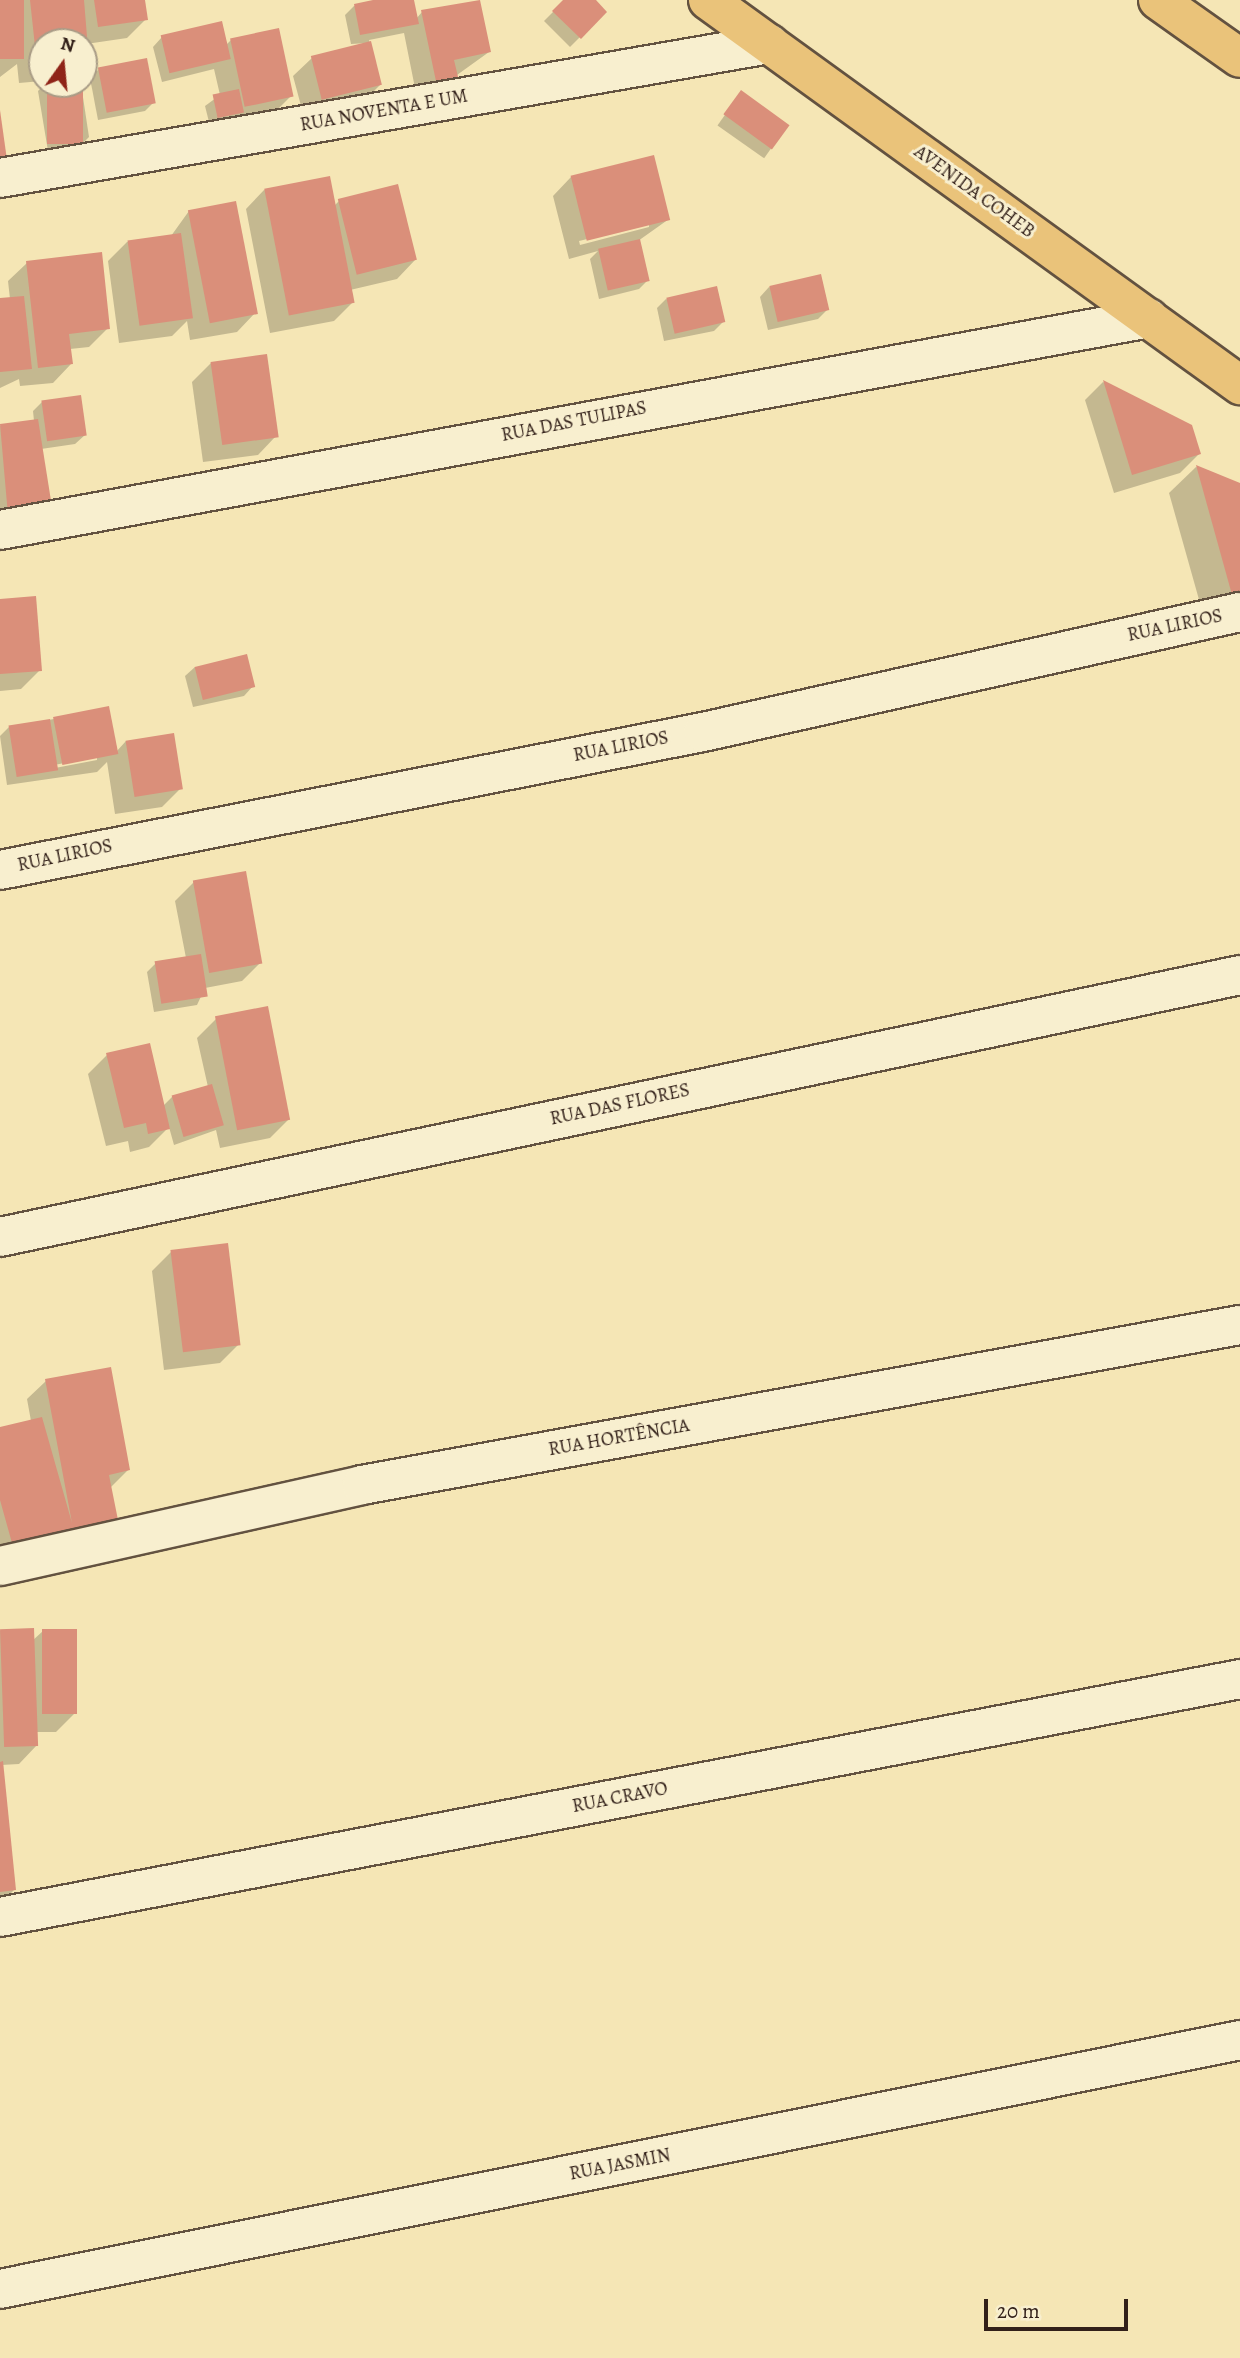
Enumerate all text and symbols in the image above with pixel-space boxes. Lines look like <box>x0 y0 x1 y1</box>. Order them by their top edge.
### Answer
north arrow <box>28 28 98 98</box>
text: N <box>58 30 78 59</box>
street label: RUA NOVENTA E UM <box>298 85 470 137</box>
street label: AVENIDA COHEB <box>909 141 1039 243</box>
street label: RUA DAS TULIPAS <box>499 397 649 447</box>
street label: RUA LIRIOS <box>1125 605 1225 647</box>
street label: RUA LIRIOS <box>571 727 671 767</box>
street label: RUA LIRIOS <box>15 835 115 877</box>
street label: RUA DAS FLORES <box>548 1079 692 1131</box>
street label: RUA HORTÊNCIA <box>547 1414 691 1462</box>
street label: RUA CRAVO <box>570 1778 670 1818</box>
street label: RUA JASMIN <box>567 2144 673 2186</box>
scale bar <box>988 2284 1132 2328</box>
text: 20 m <box>997 2297 1040 2325</box>

